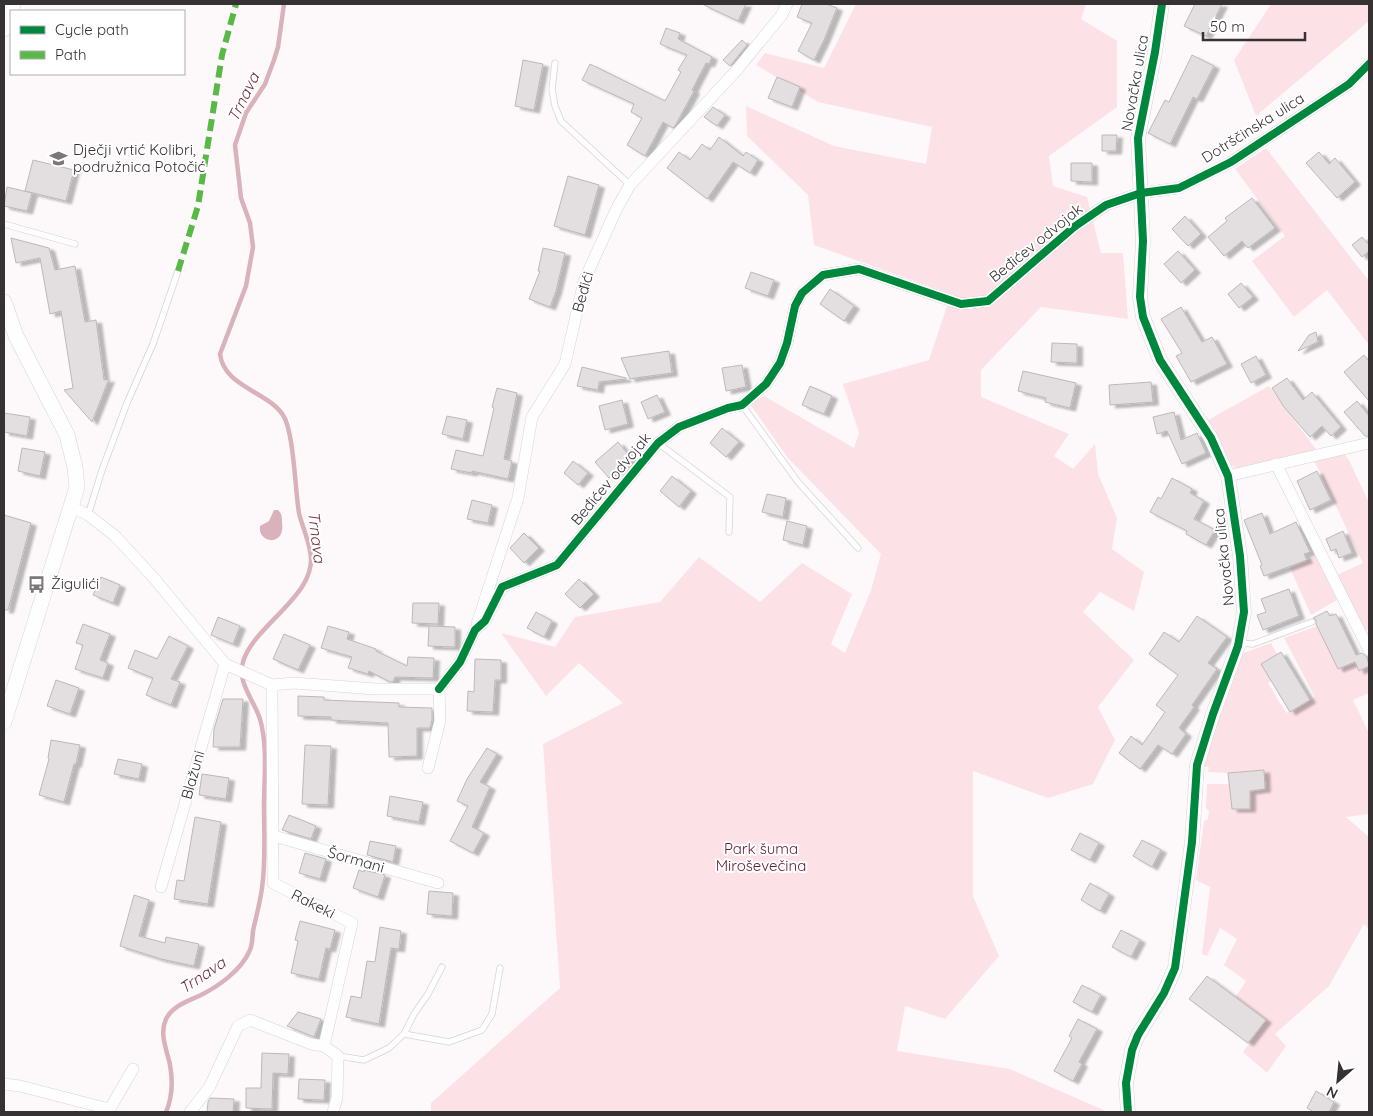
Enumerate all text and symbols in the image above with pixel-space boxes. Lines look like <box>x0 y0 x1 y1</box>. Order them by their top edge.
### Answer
legend <box>10 10 185 75</box>
scale bar <box>1203 10 1306 42</box>
text: 50 m <box>1210 17 1245 36</box>
text: Cycle path <box>55 20 129 39</box>
street label: Novačka ulica <box>1117 33 1152 133</box>
text: Path <box>55 45 87 64</box>
water label: Trnava <box>223 68 264 125</box>
street label: Dotrščinska ulica <box>1198 88 1308 167</box>
place label: Dječji vrtić Kolibri, podružnica Potočić <box>73 140 205 176</box>
school or university icon: Dječji vrtić Kolibri, podružnica Potočić <box>49 149 69 169</box>
street label: Beđićev odvojak <box>985 199 1086 286</box>
street label: Beđići <box>568 269 597 314</box>
street label: Beđićev odvojak <box>566 429 655 529</box>
street label: Novačka ulica <box>1209 507 1238 607</box>
water label: Trnava <box>304 510 330 565</box>
bus stop icon: Žigulići <box>27 574 47 594</box>
place label: Žigulići <box>51 574 99 593</box>
street label: Blažuni <box>177 748 209 801</box>
park label: Park šuma Miroševečina <box>716 839 806 875</box>
street label: Šormani <box>326 842 387 877</box>
street label: Rakeki <box>288 885 338 923</box>
water label: Trnava <box>175 952 230 998</box>
north arrow <box>1313 1056 1363 1106</box>
text: N <box>1323 1082 1341 1103</box>

